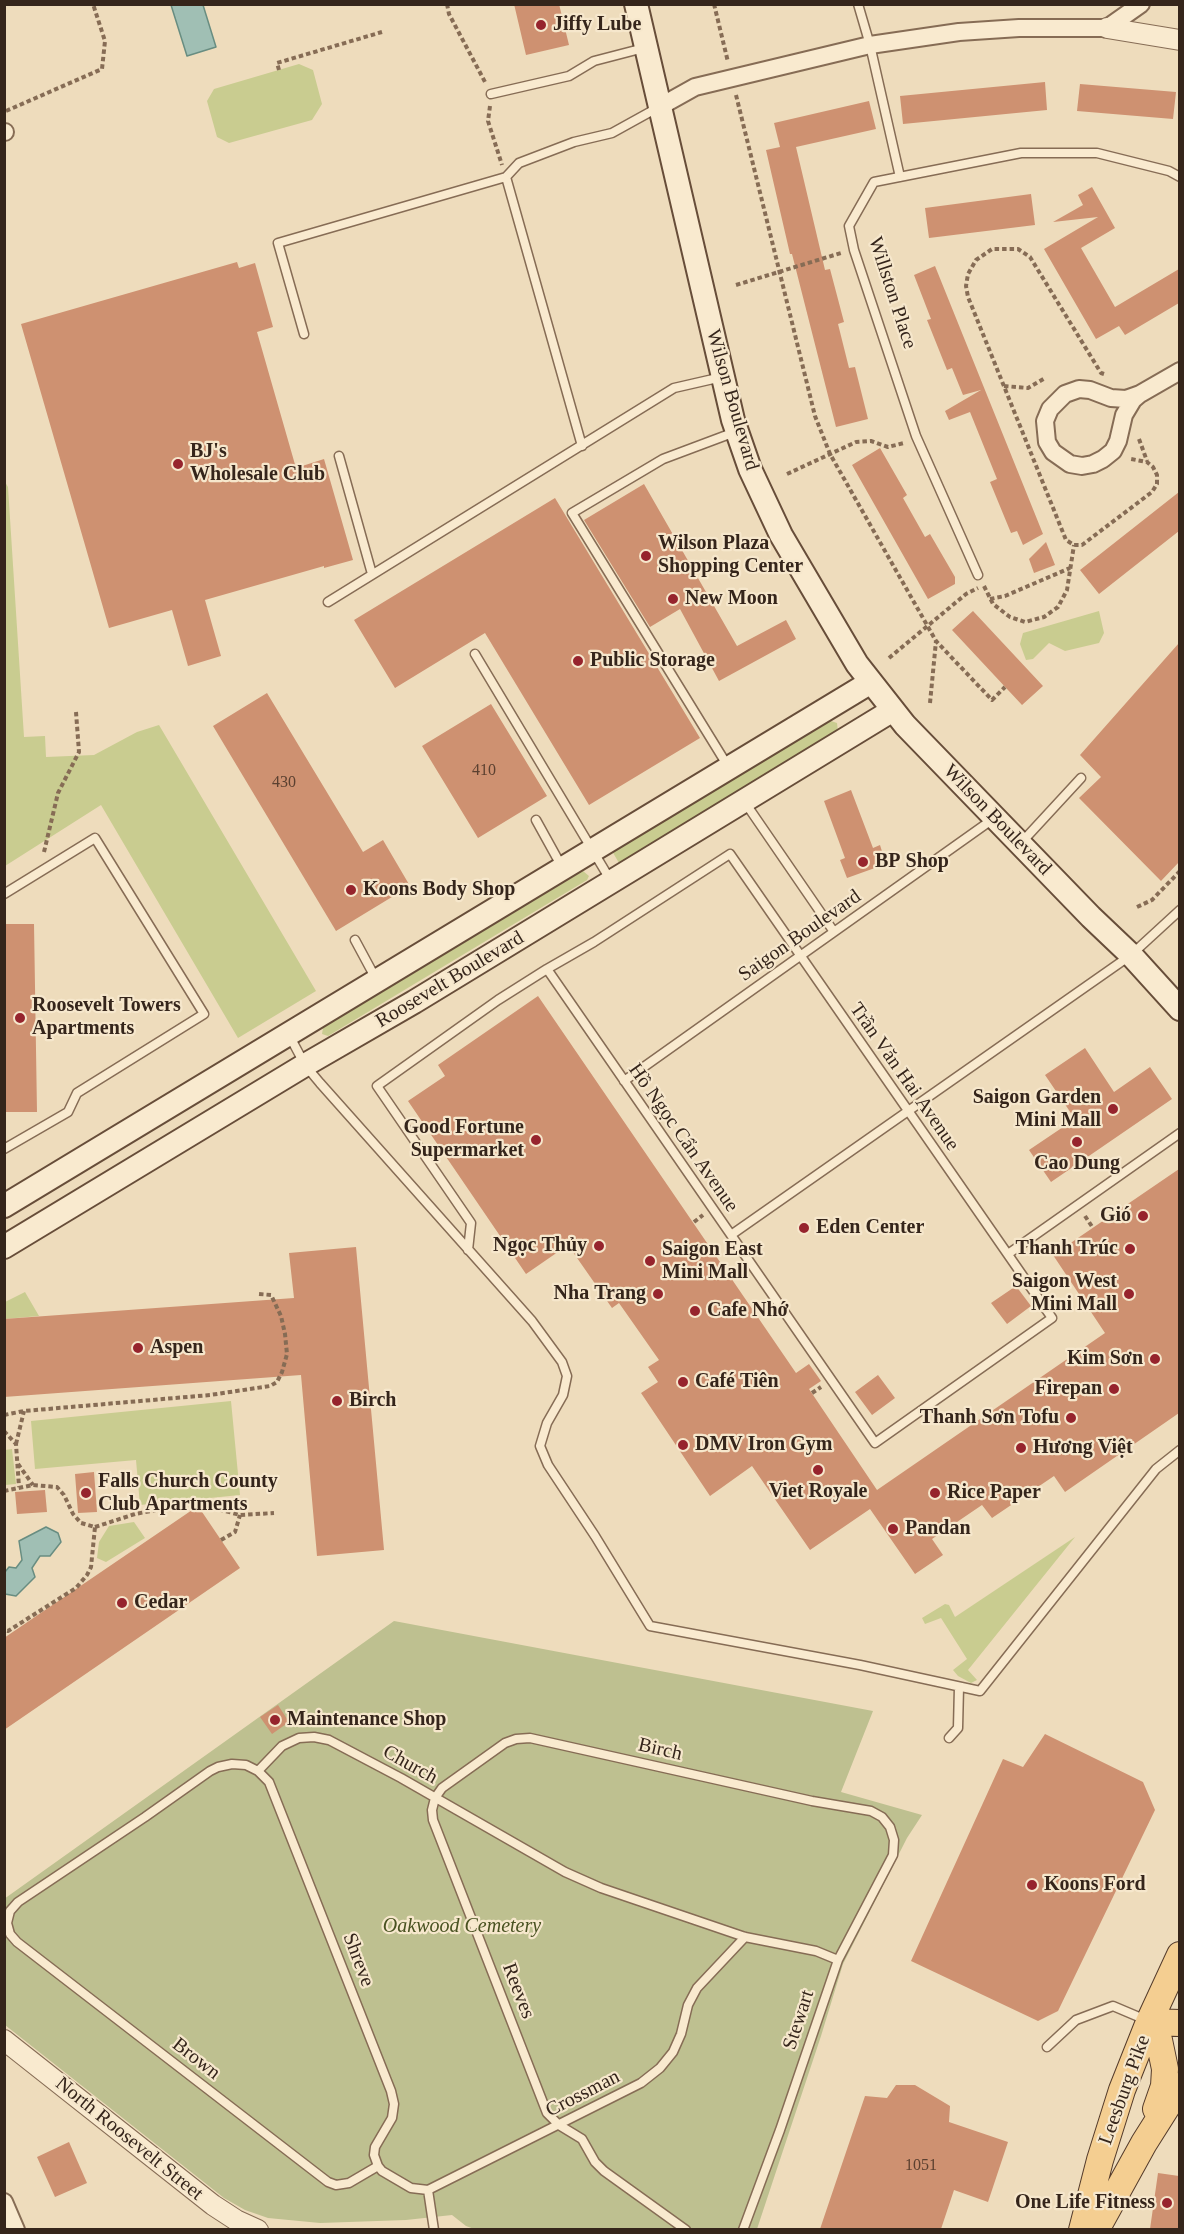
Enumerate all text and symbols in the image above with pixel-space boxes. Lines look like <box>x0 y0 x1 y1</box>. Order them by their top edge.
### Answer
place label: Jiffy Lube <box>553 13 641 37</box>
marker: Jiffy Lube <box>534 18 548 32</box>
street label: Willston Place <box>863 234 921 352</box>
street label: Wilson Boulevard <box>700 327 764 473</box>
place label: BJ's Wholesale Club <box>190 440 325 487</box>
marker: BJ's Wholesale Club <box>171 457 185 471</box>
place label: Wilson Plaza Shopping Center <box>658 532 803 579</box>
marker: Wilson Plaza Shopping Center <box>639 549 653 563</box>
place label: New Moon <box>685 587 778 611</box>
marker: New Moon <box>666 592 680 606</box>
place label: Public Storage <box>590 649 715 673</box>
marker: Public Storage <box>571 654 585 668</box>
street label: Wilson Boulevard <box>938 759 1056 881</box>
house number: 410 <box>472 761 496 781</box>
house number: 430 <box>272 773 296 793</box>
place label: BP Shop <box>875 850 949 874</box>
marker: BP Shop <box>856 855 870 869</box>
place label: Koons Body Shop <box>363 878 515 902</box>
marker: Koons Body Shop <box>344 883 358 897</box>
street label: Saigon Boulevard <box>734 885 866 987</box>
street label: Roosevelt Boulevard <box>372 926 528 1034</box>
place label: Roosevelt Towers Apartments <box>32 994 181 1041</box>
street label: Trần Văn Hai Avenue <box>844 998 964 1156</box>
marker: Roosevelt Towers Apartments <box>13 1011 27 1025</box>
street label: Hồ Ngọc Cẩn Avenue <box>623 1059 743 1217</box>
place label: Saigon Garden Mini Mall <box>973 1086 1101 1133</box>
marker: Saigon Garden Mini Mall <box>1106 1102 1120 1116</box>
place label: Good Fortune Supermarket <box>403 1116 524 1163</box>
marker: Good Fortune Supermarket <box>529 1133 543 1147</box>
marker: Cao Dung <box>1070 1135 1084 1149</box>
place label: Cao Dung <box>1034 1152 1120 1176</box>
place label: Gió <box>1100 1204 1131 1228</box>
marker: Gió <box>1136 1209 1150 1223</box>
place label: Eden Center <box>816 1216 924 1240</box>
marker: Eden Center <box>797 1221 811 1235</box>
place label: Ngọc Thủy <box>493 1234 587 1258</box>
place label: Thanh Trúc <box>1016 1237 1118 1261</box>
place label: Saigon East Mini Mall <box>662 1238 763 1285</box>
marker: Ngọc Thủy <box>592 1239 606 1253</box>
marker: Thanh Trúc <box>1123 1242 1137 1256</box>
marker: Saigon East Mini Mall <box>643 1254 657 1268</box>
place label: Saigon West Mini Mall <box>1012 1270 1117 1317</box>
place label: Nha Trang <box>554 1282 646 1306</box>
marker: Nha Trang <box>651 1287 665 1301</box>
marker: Saigon West Mini Mall <box>1122 1287 1136 1301</box>
place label: Cafe Nhớ <box>707 1299 789 1323</box>
marker: Cafe Nhớ <box>688 1304 702 1318</box>
place label: Aspen <box>150 1336 203 1360</box>
marker: Aspen <box>131 1341 145 1355</box>
place label: Kim Sơn <box>1067 1347 1143 1371</box>
marker: Kim Sơn <box>1148 1352 1162 1366</box>
place label: Café Tiên <box>695 1370 779 1394</box>
marker: Café Tiên <box>676 1375 690 1389</box>
place label: Firepan <box>1035 1377 1102 1401</box>
marker: Firepan <box>1107 1382 1121 1396</box>
place label: Birch <box>349 1389 396 1413</box>
marker: Birch <box>330 1394 344 1408</box>
place label: Thanh Sơn Tofu <box>920 1406 1059 1430</box>
marker: Thanh Sơn Tofu <box>1064 1411 1078 1425</box>
place label: DMV Iron Gym <box>695 1433 832 1457</box>
place label: Hương Việt <box>1033 1436 1133 1460</box>
marker: DMV Iron Gym <box>676 1438 690 1452</box>
marker: Hương Việt <box>1014 1441 1028 1455</box>
marker: Viet Royale <box>811 1463 825 1477</box>
place label: Falls Church County Club Apartments <box>98 1470 278 1517</box>
place label: Viet Royale <box>769 1480 867 1504</box>
place label: Rice Paper <box>947 1481 1041 1505</box>
marker: Falls Church County Club Apartments <box>79 1486 93 1500</box>
marker: Rice Paper <box>928 1486 942 1500</box>
place label: Pandan <box>905 1517 971 1541</box>
marker: Pandan <box>886 1522 900 1536</box>
place label: Cedar <box>134 1591 187 1615</box>
marker: Cedar <box>115 1596 129 1610</box>
place label: Maintenance Shop <box>287 1708 446 1732</box>
marker: Maintenance Shop <box>268 1713 282 1727</box>
street label: Birch <box>636 1733 684 1767</box>
street label: Church <box>378 1740 442 1790</box>
place label: Koons Ford <box>1044 1873 1146 1897</box>
marker: Koons Ford <box>1025 1878 1039 1892</box>
park label: Oakwood Cemetery <box>383 1915 541 1939</box>
street label: Shreve <box>337 1930 379 1990</box>
street label: Reeves <box>496 1960 540 2022</box>
street label: Stewart <box>778 1987 820 2053</box>
street label: Leesburg Pike <box>1094 2032 1156 2148</box>
street label: Brown <box>167 2033 225 2085</box>
street label: Crossman <box>542 2065 624 2123</box>
street label: North Roosevelt Street <box>50 2072 208 2206</box>
house number: 1051 <box>905 2156 937 2176</box>
place label: One Life Fitness <box>1015 2191 1155 2215</box>
marker: One Life Fitness <box>1160 2196 1174 2210</box>

